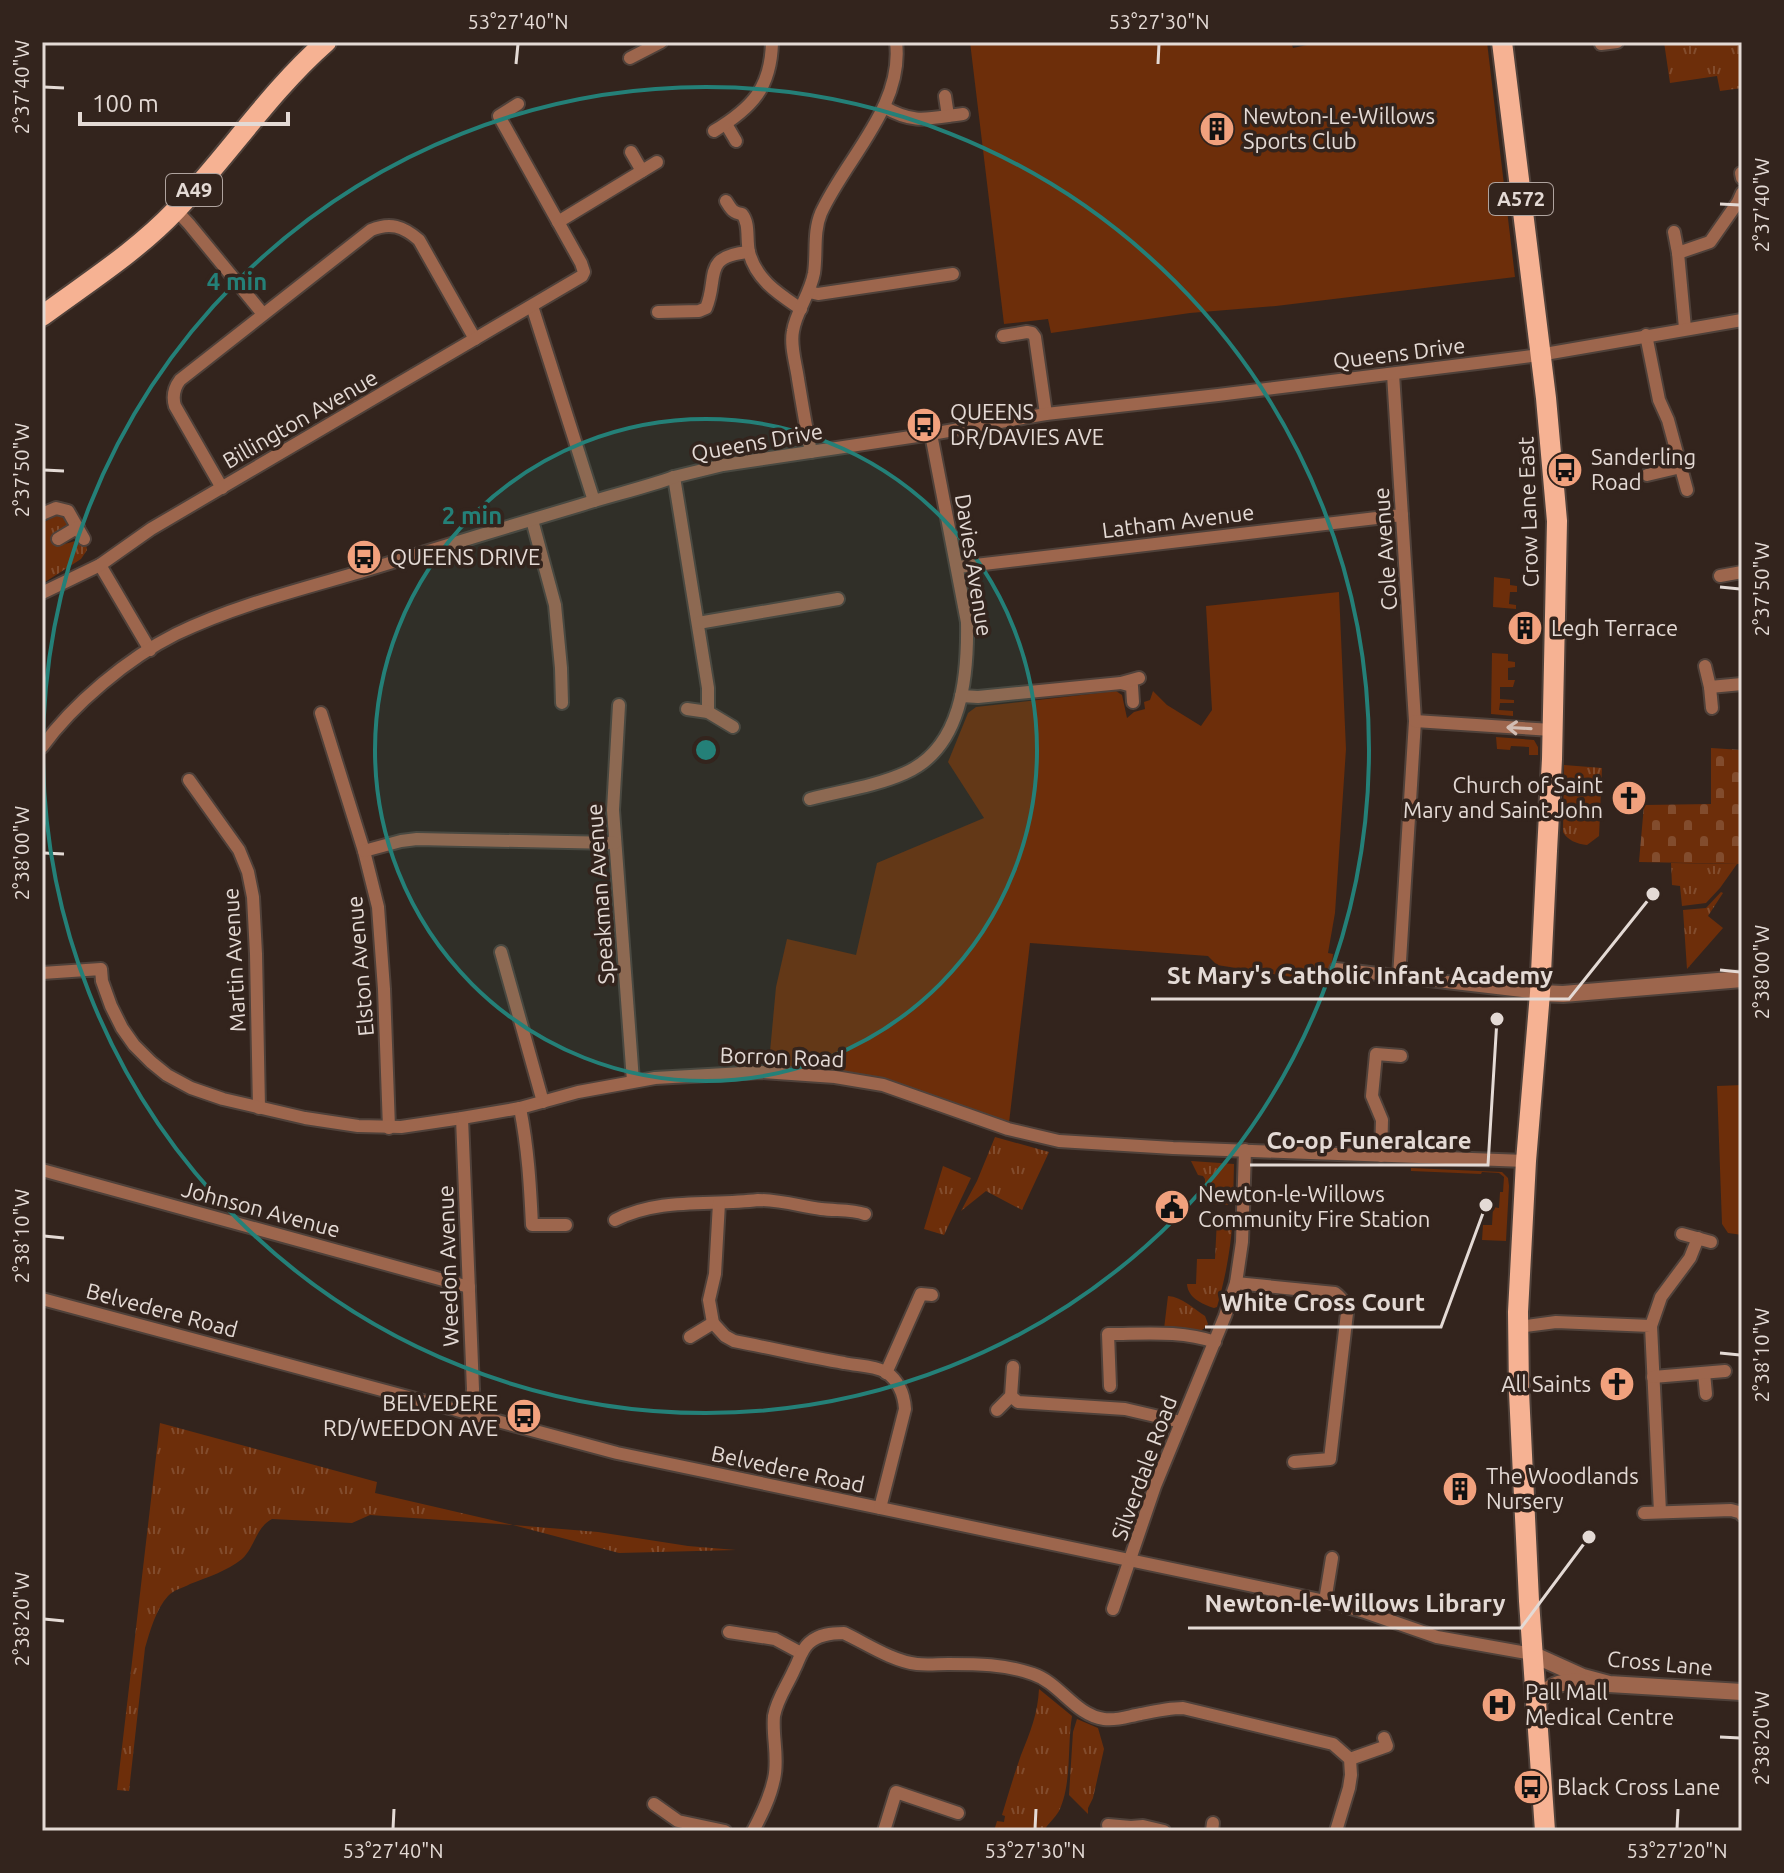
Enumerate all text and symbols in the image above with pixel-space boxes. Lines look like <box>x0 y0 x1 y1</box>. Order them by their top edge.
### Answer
text: 53°27'40"N <box>467 10 569 33</box>
text: 53°27'30"N <box>1108 10 1210 33</box>
text: 2°37'40"W <box>10 40 33 134</box>
scale bar <box>80 76 288 126</box>
text: 100 m <box>92 90 159 117</box>
place label: Newton-Le-Willows Sports Club <box>1243 103 1435 153</box>
building icon: Newton-Le-Willows Sports Club <box>1198 110 1236 148</box>
text: 2°37'40"W <box>1750 158 1773 252</box>
road number: A49 <box>166 174 222 206</box>
road number: A572 <box>1489 183 1553 215</box>
text: 4 min <box>207 268 267 295</box>
street label: Queens Drive <box>1331 332 1467 373</box>
street label: Billington Avenue <box>218 364 382 473</box>
place label: QUEENS DR/DAVIES AVE <box>950 399 1104 449</box>
bus stop icon: QUEENS DR/DAVIES AVE <box>905 406 943 444</box>
street label: Queens Drive <box>689 418 825 465</box>
text: 2°37'50"W <box>10 423 33 517</box>
street label: Crow Lane East <box>1512 436 1543 588</box>
place label: Sanderling Road <box>1591 444 1696 494</box>
bus stop icon: Sanderling Road <box>1546 451 1584 489</box>
street label: Cole Avenue <box>1368 487 1401 611</box>
street label: Davies Avenue <box>951 492 998 638</box>
street label: Latham Avenue <box>1100 499 1255 542</box>
text: 2 min <box>442 502 502 529</box>
bus stop icon: QUEENS DRIVE <box>345 538 383 576</box>
text: 2°37'50"W <box>1750 542 1773 636</box>
place label: QUEENS DRIVE <box>390 544 540 569</box>
building icon: Legh Terrace <box>1506 609 1544 647</box>
place label: Legh Terrace <box>1551 615 1678 640</box>
one-way arrow <box>1506 721 1533 736</box>
centre of rings <box>692 736 720 764</box>
place label: Church of Saint Mary and Saint John <box>1403 772 1603 822</box>
church icon: Church of Saint Mary and Saint John <box>1610 779 1648 817</box>
street label: Speakman Avenue <box>581 803 618 985</box>
text: 2°38'00"W <box>10 806 33 900</box>
street label: Martin Avenue <box>217 887 250 1033</box>
street label: Elston Avenue <box>341 895 378 1037</box>
text: 2°38'00"W <box>1750 925 1773 1019</box>
callout: St Mary's Catholic Infant Academy <box>1151 951 1569 999</box>
text: St Mary's Catholic Infant Academy <box>1167 962 1553 989</box>
street label: Borron Road <box>719 1042 845 1071</box>
callout: Co-op Funeralcare <box>1250 1117 1488 1165</box>
text: Co-op Funeralcare <box>1266 1127 1472 1154</box>
street label: Johnson Avenue <box>179 1175 343 1242</box>
place label: Newton-le-Willows Community Fire Station <box>1198 1181 1430 1231</box>
street label: Weedon Avenue <box>432 1185 463 1347</box>
public building icon: Newton-le-Willows Community Fire Station <box>1153 1188 1191 1226</box>
text: 2°38'10"W <box>10 1189 33 1283</box>
street label: Belvedere Road <box>84 1277 241 1342</box>
callout: White Cross Court <box>1205 1279 1441 1327</box>
text: White Cross Court <box>1221 1289 1425 1316</box>
text: 2°38'10"W <box>1750 1308 1773 1402</box>
church icon: All Saints <box>1598 1365 1636 1403</box>
place label: All Saints <box>1501 1371 1591 1396</box>
place label: BELVEDERE RD/WEEDON AVE <box>323 1390 498 1440</box>
street label: Silverdale Road <box>1106 1392 1181 1543</box>
bus stop icon: BELVEDERE RD/WEEDON AVE <box>505 1397 543 1435</box>
street label: Belvedere Road <box>709 1440 867 1497</box>
place label: The Woodlands Nursery <box>1486 1463 1639 1513</box>
building icon: The Woodlands Nursery <box>1441 1470 1479 1508</box>
text: 2°38'20"W <box>10 1572 33 1666</box>
callout: Newton-le-Willows Library <box>1188 1580 1521 1628</box>
text: Newton-le-Willows Library <box>1205 1590 1506 1617</box>
street label: Cross Lane <box>1606 1645 1714 1680</box>
place label: Pall Mall Medical Centre <box>1525 1679 1674 1729</box>
hospital icon: Pall Mall Medical Centre <box>1480 1686 1518 1724</box>
text: 2°38'20"W <box>1750 1691 1773 1785</box>
bus stop icon: Black Cross Lane <box>1512 1768 1550 1806</box>
place label: Black Cross Lane <box>1557 1774 1721 1799</box>
text: 53°27'40"N <box>342 1839 444 1862</box>
text: 53°27'30"N <box>984 1839 1086 1862</box>
text: 53°27'20"N <box>1626 1839 1728 1862</box>

